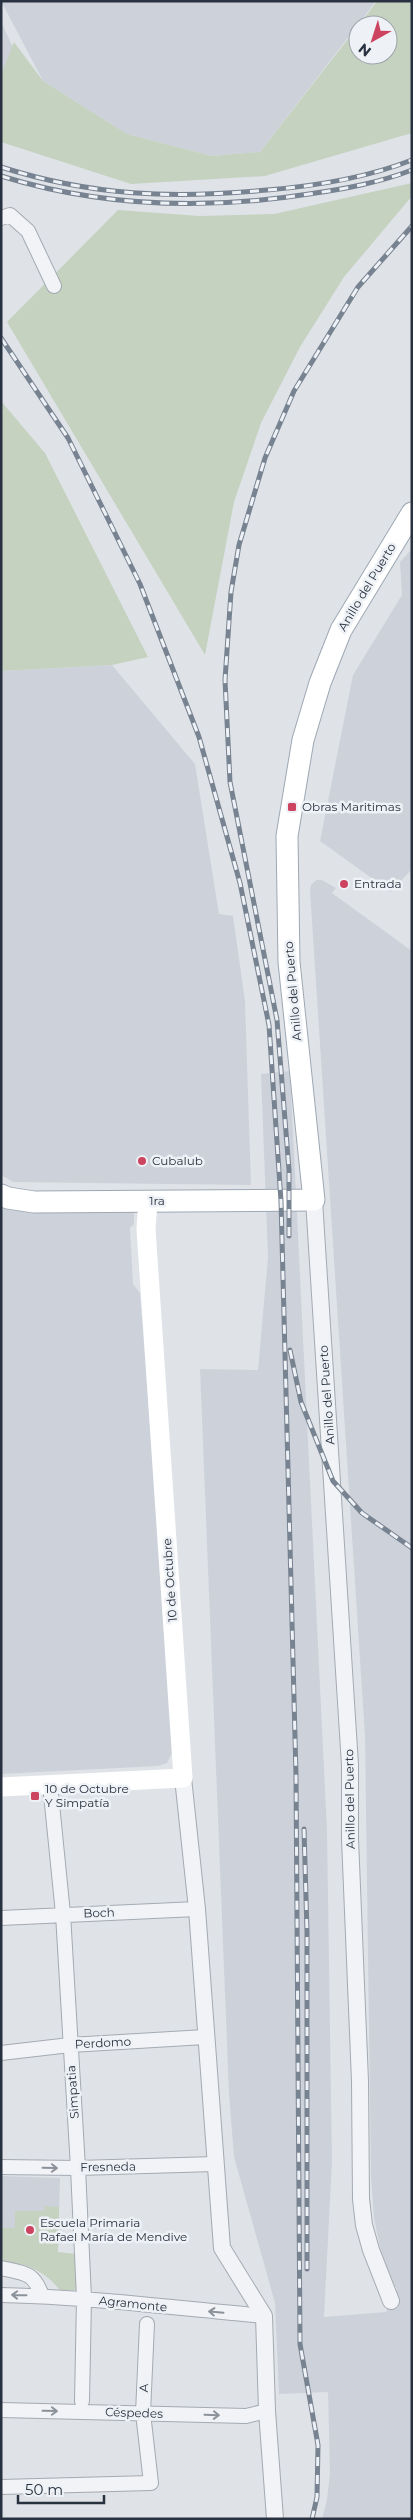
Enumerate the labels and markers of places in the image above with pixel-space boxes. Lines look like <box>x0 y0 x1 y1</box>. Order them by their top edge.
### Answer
place label: Obras Maritimas <box>302 799 401 814</box>
marker: Obras Maritimas <box>286 801 298 813</box>
place label: Entrada <box>354 876 402 891</box>
marker: Entrada <box>338 878 350 890</box>
place label: Cubalub <box>152 1153 203 1168</box>
marker: Cubalub <box>136 1155 148 1167</box>
place label: 10 de Octubre Y Simpatía <box>45 1781 129 1810</box>
marker: 10 de Octubre Y Simpatía <box>29 1790 41 1802</box>
place label: Escuela Primaria Rafael María de Mendive <box>40 2215 187 2244</box>
marker: Escuela Primaria Rafael María de Mendive <box>24 2224 36 2236</box>

